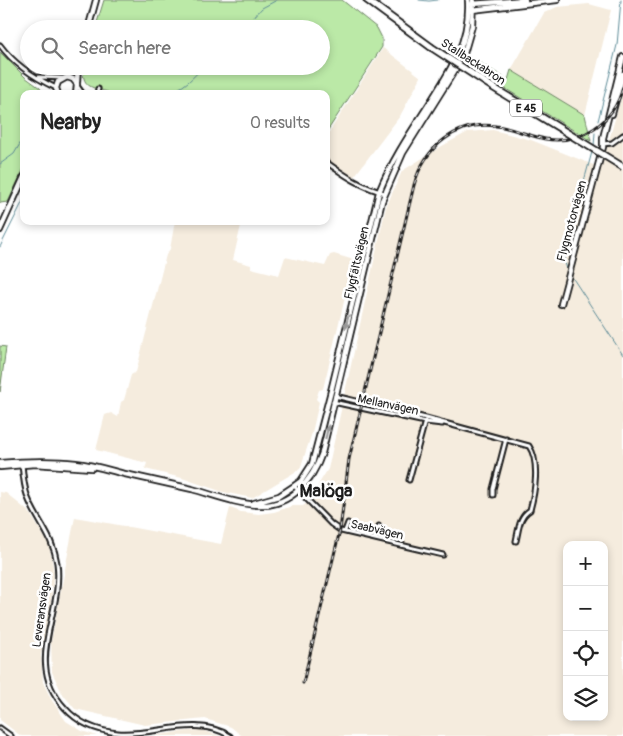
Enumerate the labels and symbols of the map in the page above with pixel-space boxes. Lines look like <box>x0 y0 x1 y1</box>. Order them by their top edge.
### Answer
street label: Stallbackabron <box>438 35 508 89</box>
road number: E 45 <box>510 100 542 116</box>
street label: Flygmotorvägen <box>554 179 590 263</box>
street label: Flygfältsvägen <box>341 225 373 301</box>
one-way arrow <box>343 314 351 329</box>
street label: Mellanvägen <box>356 391 420 419</box>
one-way arrow <box>323 424 331 440</box>
district label: Malöga <box>300 480 353 503</box>
street label: Saabvägen <box>349 517 405 543</box>
street label: Leveransvägen <box>29 572 55 648</box>

